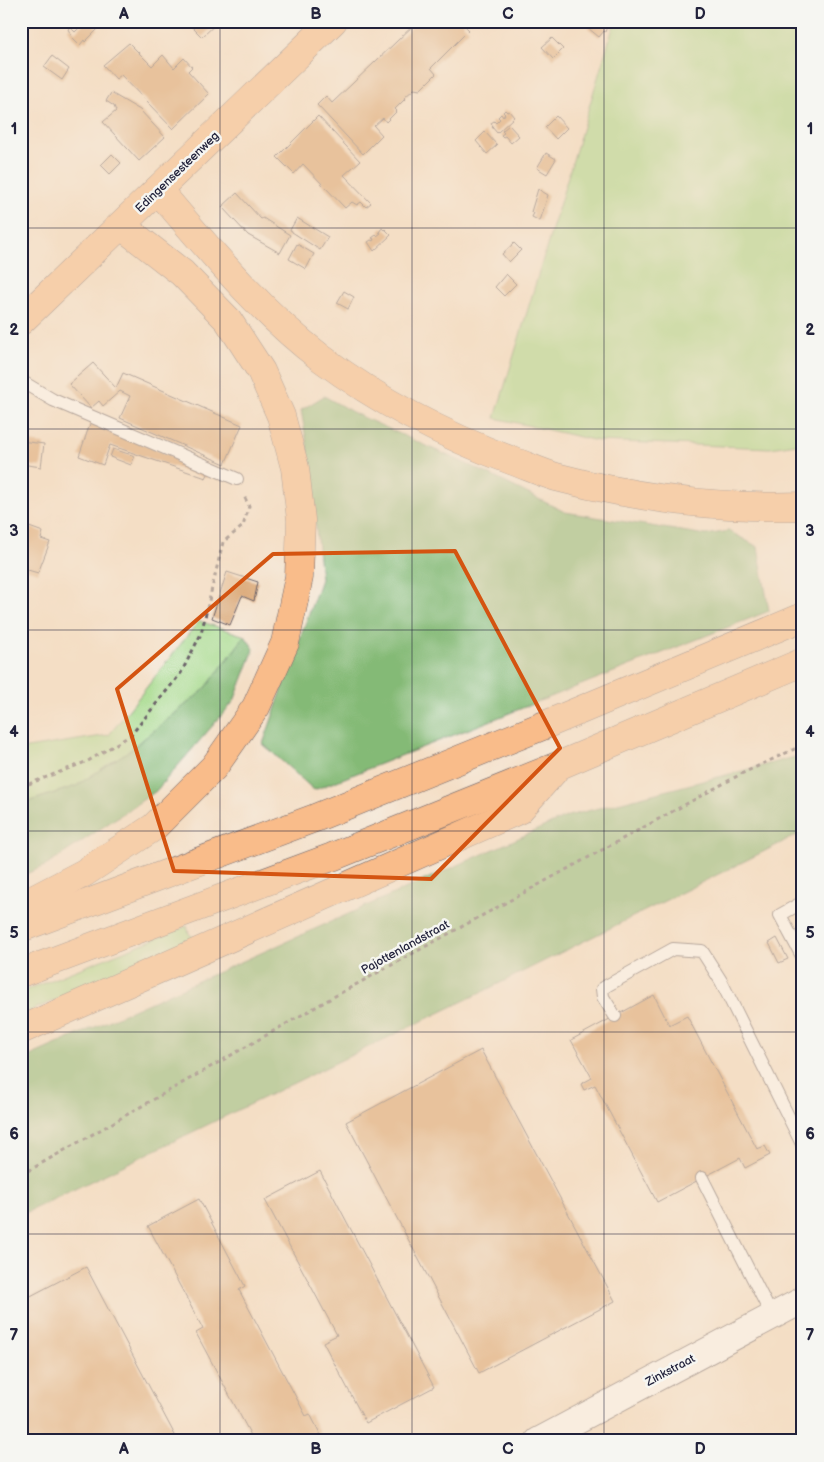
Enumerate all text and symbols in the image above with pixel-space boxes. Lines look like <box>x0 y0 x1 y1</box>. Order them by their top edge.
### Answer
text: A <box>118 5 129 24</box>
text: B <box>310 5 322 24</box>
text: C <box>502 5 514 24</box>
text: D <box>694 5 706 24</box>
text: 1 <box>11 120 17 139</box>
text: 1 <box>807 120 813 139</box>
street label: Edingensesteenweg <box>132 129 222 216</box>
text: 2 <box>9 321 19 340</box>
text: 2 <box>805 321 815 340</box>
text: 3 <box>9 522 19 541</box>
text: 3 <box>805 522 815 541</box>
text: 4 <box>9 723 19 742</box>
text: 4 <box>805 723 815 742</box>
street label: Pajottenlandstraat <box>359 917 452 978</box>
text: 5 <box>9 924 19 943</box>
text: 5 <box>805 924 815 943</box>
text: 6 <box>9 1125 19 1144</box>
text: 6 <box>805 1125 815 1144</box>
text: 7 <box>10 1326 19 1345</box>
text: 7 <box>806 1326 815 1345</box>
street label: Zinkstraat <box>642 1351 698 1390</box>
text: A <box>118 1440 129 1459</box>
text: B <box>310 1440 322 1459</box>
text: C <box>502 1440 514 1459</box>
text: D <box>694 1440 706 1459</box>

